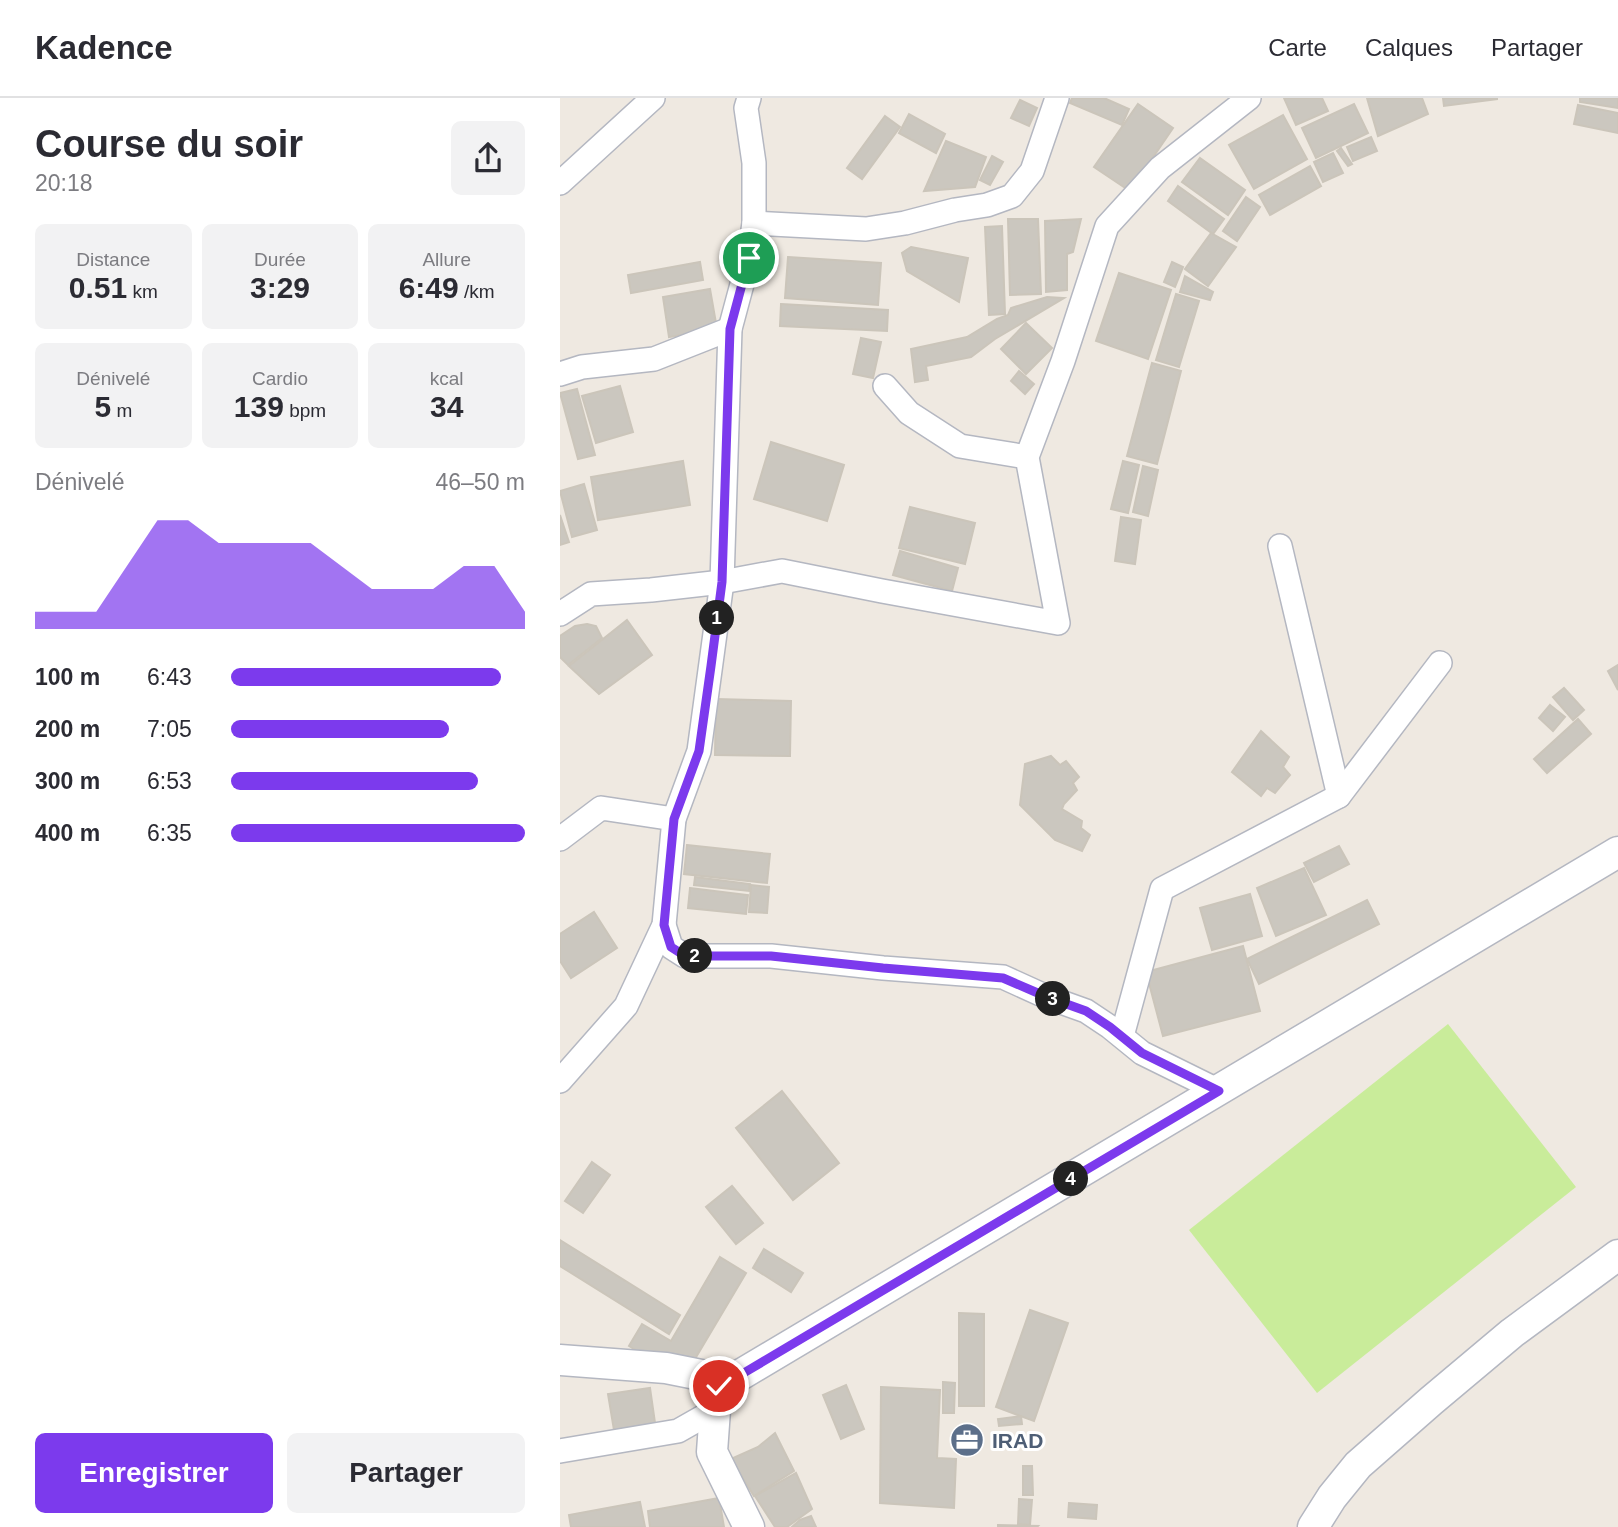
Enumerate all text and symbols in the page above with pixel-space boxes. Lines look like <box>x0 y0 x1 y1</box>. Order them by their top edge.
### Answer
text: Kadence <box>35 29 173 66</box>
text: Carte <box>1268 34 1327 61</box>
text: Calques <box>1365 34 1453 61</box>
text: Partager <box>1491 34 1583 61</box>
button: share <box>451 121 525 195</box>
text: Course du soir <box>35 123 303 165</box>
text: 20:18 <box>35 170 93 196</box>
pin <box>719 228 779 288</box>
icon: arrive <box>730 239 768 277</box>
text: Distance <box>76 249 150 270</box>
text: Durée <box>254 249 306 270</box>
text: Allure <box>422 249 471 270</box>
text: 0.51 <box>69 271 127 304</box>
text: 3:29 <box>250 271 310 304</box>
text: 6:49 <box>399 271 459 304</box>
text: km <box>127 281 158 302</box>
text: /km <box>459 281 495 302</box>
text: Dénivelé <box>76 368 150 389</box>
text: Cardio <box>252 368 308 389</box>
text: kcal <box>430 368 464 389</box>
text: 5 <box>94 390 111 423</box>
text: 139 <box>234 390 284 423</box>
text: 34 <box>430 390 463 423</box>
text: m <box>111 400 132 421</box>
text: bpm <box>284 400 326 421</box>
text: Dénivelé <box>35 469 125 495</box>
text: 46–50 m <box>435 469 525 495</box>
pin: 1 <box>700 601 734 636</box>
text: 1 <box>711 607 722 628</box>
text: 100 m <box>35 664 100 690</box>
text: 6:43 <box>147 664 192 690</box>
text: 200 m <box>35 716 100 742</box>
text: 7:05 <box>147 716 192 742</box>
text: 300 m <box>35 768 100 794</box>
text: 6:53 <box>147 768 192 794</box>
text: 400 m <box>35 820 100 846</box>
text: 6:35 <box>147 820 192 846</box>
pin: 2 <box>678 938 712 974</box>
text: 2 <box>689 945 700 966</box>
pin: 3 <box>1036 982 1070 1016</box>
text: 3 <box>1047 988 1058 1009</box>
pin: 4 <box>1054 1162 1088 1196</box>
text: 4 <box>1065 1168 1076 1189</box>
pin <box>689 1356 749 1416</box>
icon: check <box>700 1367 738 1405</box>
office icon: IRAD <box>948 1421 986 1459</box>
place label: IRAD <box>992 1429 1043 1452</box>
button: Enregistrer <box>35 1433 273 1513</box>
button: Partager <box>287 1433 525 1513</box>

